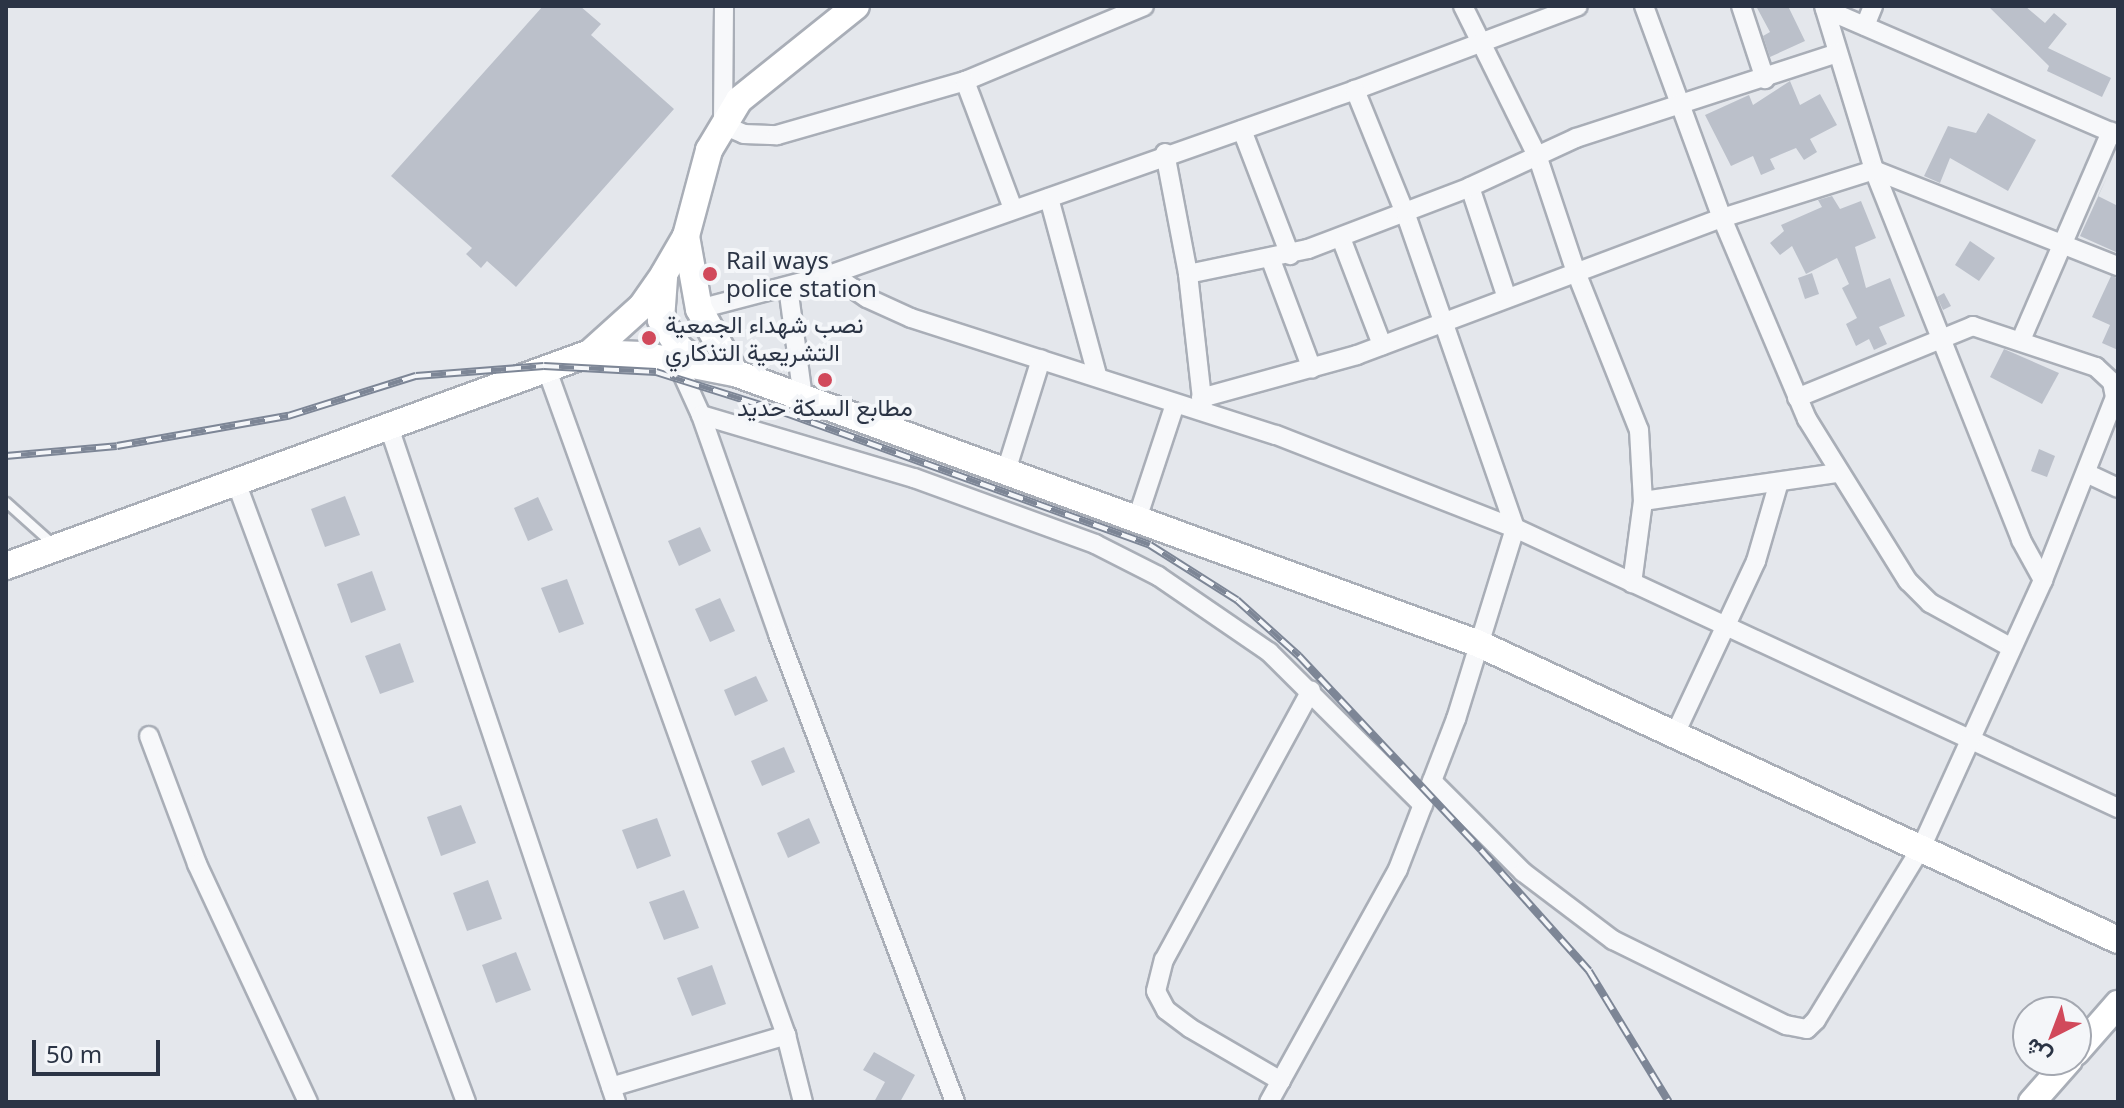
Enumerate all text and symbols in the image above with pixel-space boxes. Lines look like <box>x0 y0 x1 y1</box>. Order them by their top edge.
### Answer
place label: Rail ways police station <box>726 246 877 302</box>
marker: Rail ways police station <box>701 265 719 283</box>
place label: نصب شهداء الجمعية التشريعية التذكاري <box>665 310 864 366</box>
marker: نصب شهداء الجمعية التشريعية التذكاري <box>640 329 658 347</box>
marker: مطابع السكة حديد <box>816 371 834 389</box>
place label: مطابع السكة حديد <box>737 393 913 421</box>
north arrow <box>2012 996 2092 1076</box>
scale bar <box>36 1024 164 1074</box>
text: ش <box>2017 1032 2057 1072</box>
text: 50 m <box>46 1037 102 1070</box>

